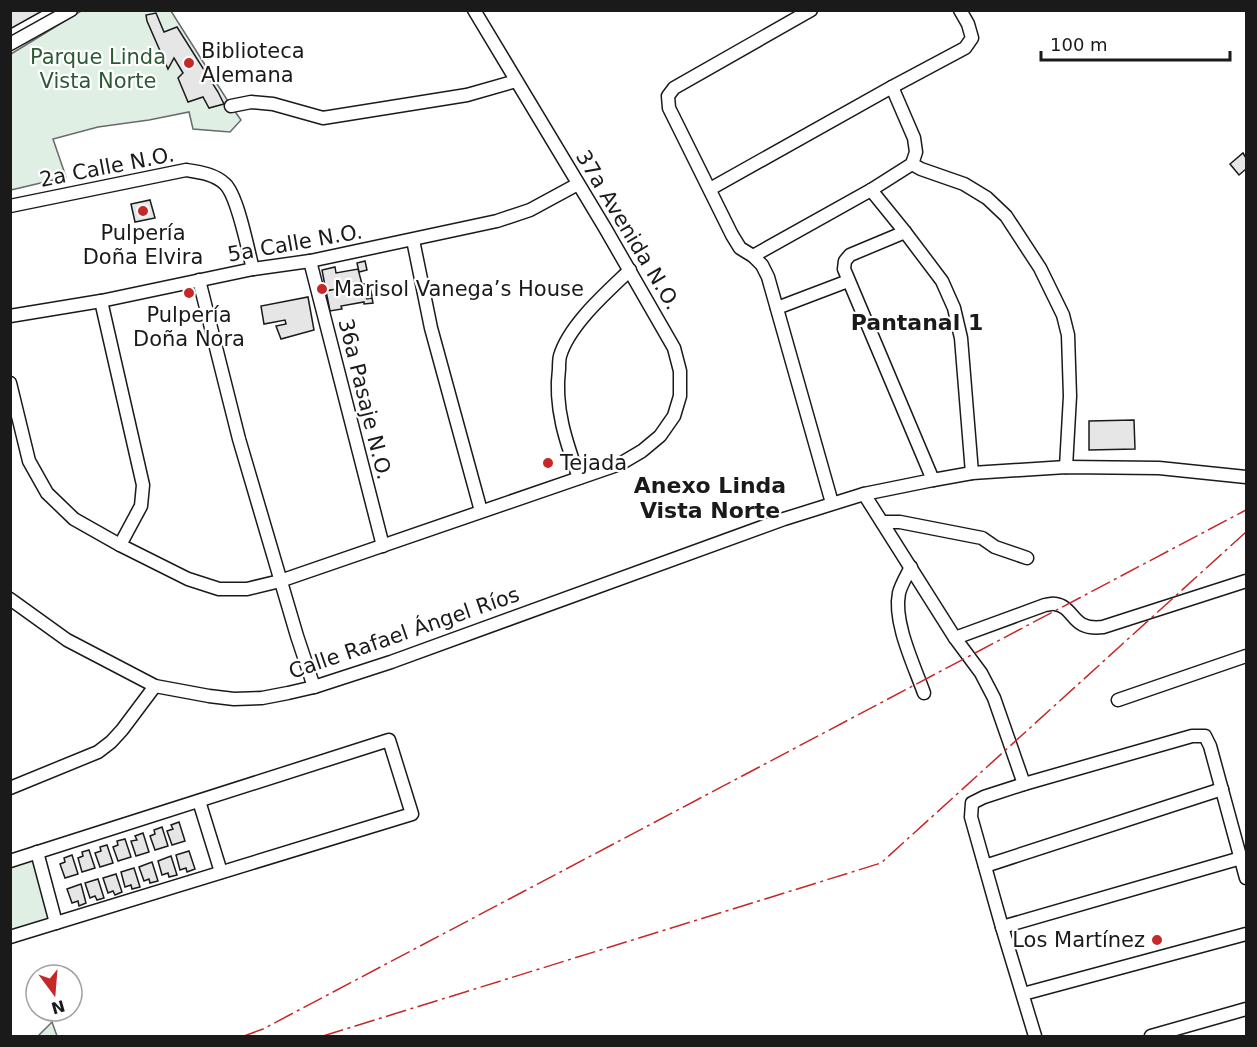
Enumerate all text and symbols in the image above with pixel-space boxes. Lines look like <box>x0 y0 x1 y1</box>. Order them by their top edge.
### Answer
scale bar <box>1041 24 1230 62</box>
text: 100 m <box>1050 34 1108 55</box>
place label: Biblioteca Alemana <box>201 39 305 87</box>
park label: Parque Linda Vista Norte <box>30 45 166 93</box>
marker: Biblioteca Alemana <box>182 56 196 70</box>
street label: 2a Calle N.O. <box>38 142 176 192</box>
street label: 37a Avenida N.O. <box>571 146 685 314</box>
marker: Pulpería Doña Elvira <box>136 204 150 218</box>
street label: 5a Calle N.O. <box>226 219 364 267</box>
place label: Pulpería Doña Elvira <box>83 221 203 269</box>
place label: Marisol Vanega’s House <box>334 277 584 301</box>
marker: Marisol Vanega’s House <box>315 282 329 296</box>
marker: Pulpería Doña Nora <box>182 286 196 300</box>
place label: Pulpería Doña Nora <box>133 303 245 351</box>
district label: Pantanal 1 <box>851 310 983 335</box>
street label: 36a Pasaje N.O. <box>333 316 397 482</box>
place label: Tejada <box>559 451 627 475</box>
marker: Tejada <box>541 456 555 470</box>
district label: Anexo Linda Vista Norte <box>634 473 786 523</box>
street label: Calle Rafael Ángel Ríos <box>285 581 522 684</box>
place label: Los Martínez <box>1012 928 1145 952</box>
marker: Los Martínez <box>1150 933 1164 947</box>
north arrow <box>24 963 84 1023</box>
text: N <box>49 996 67 1018</box>

